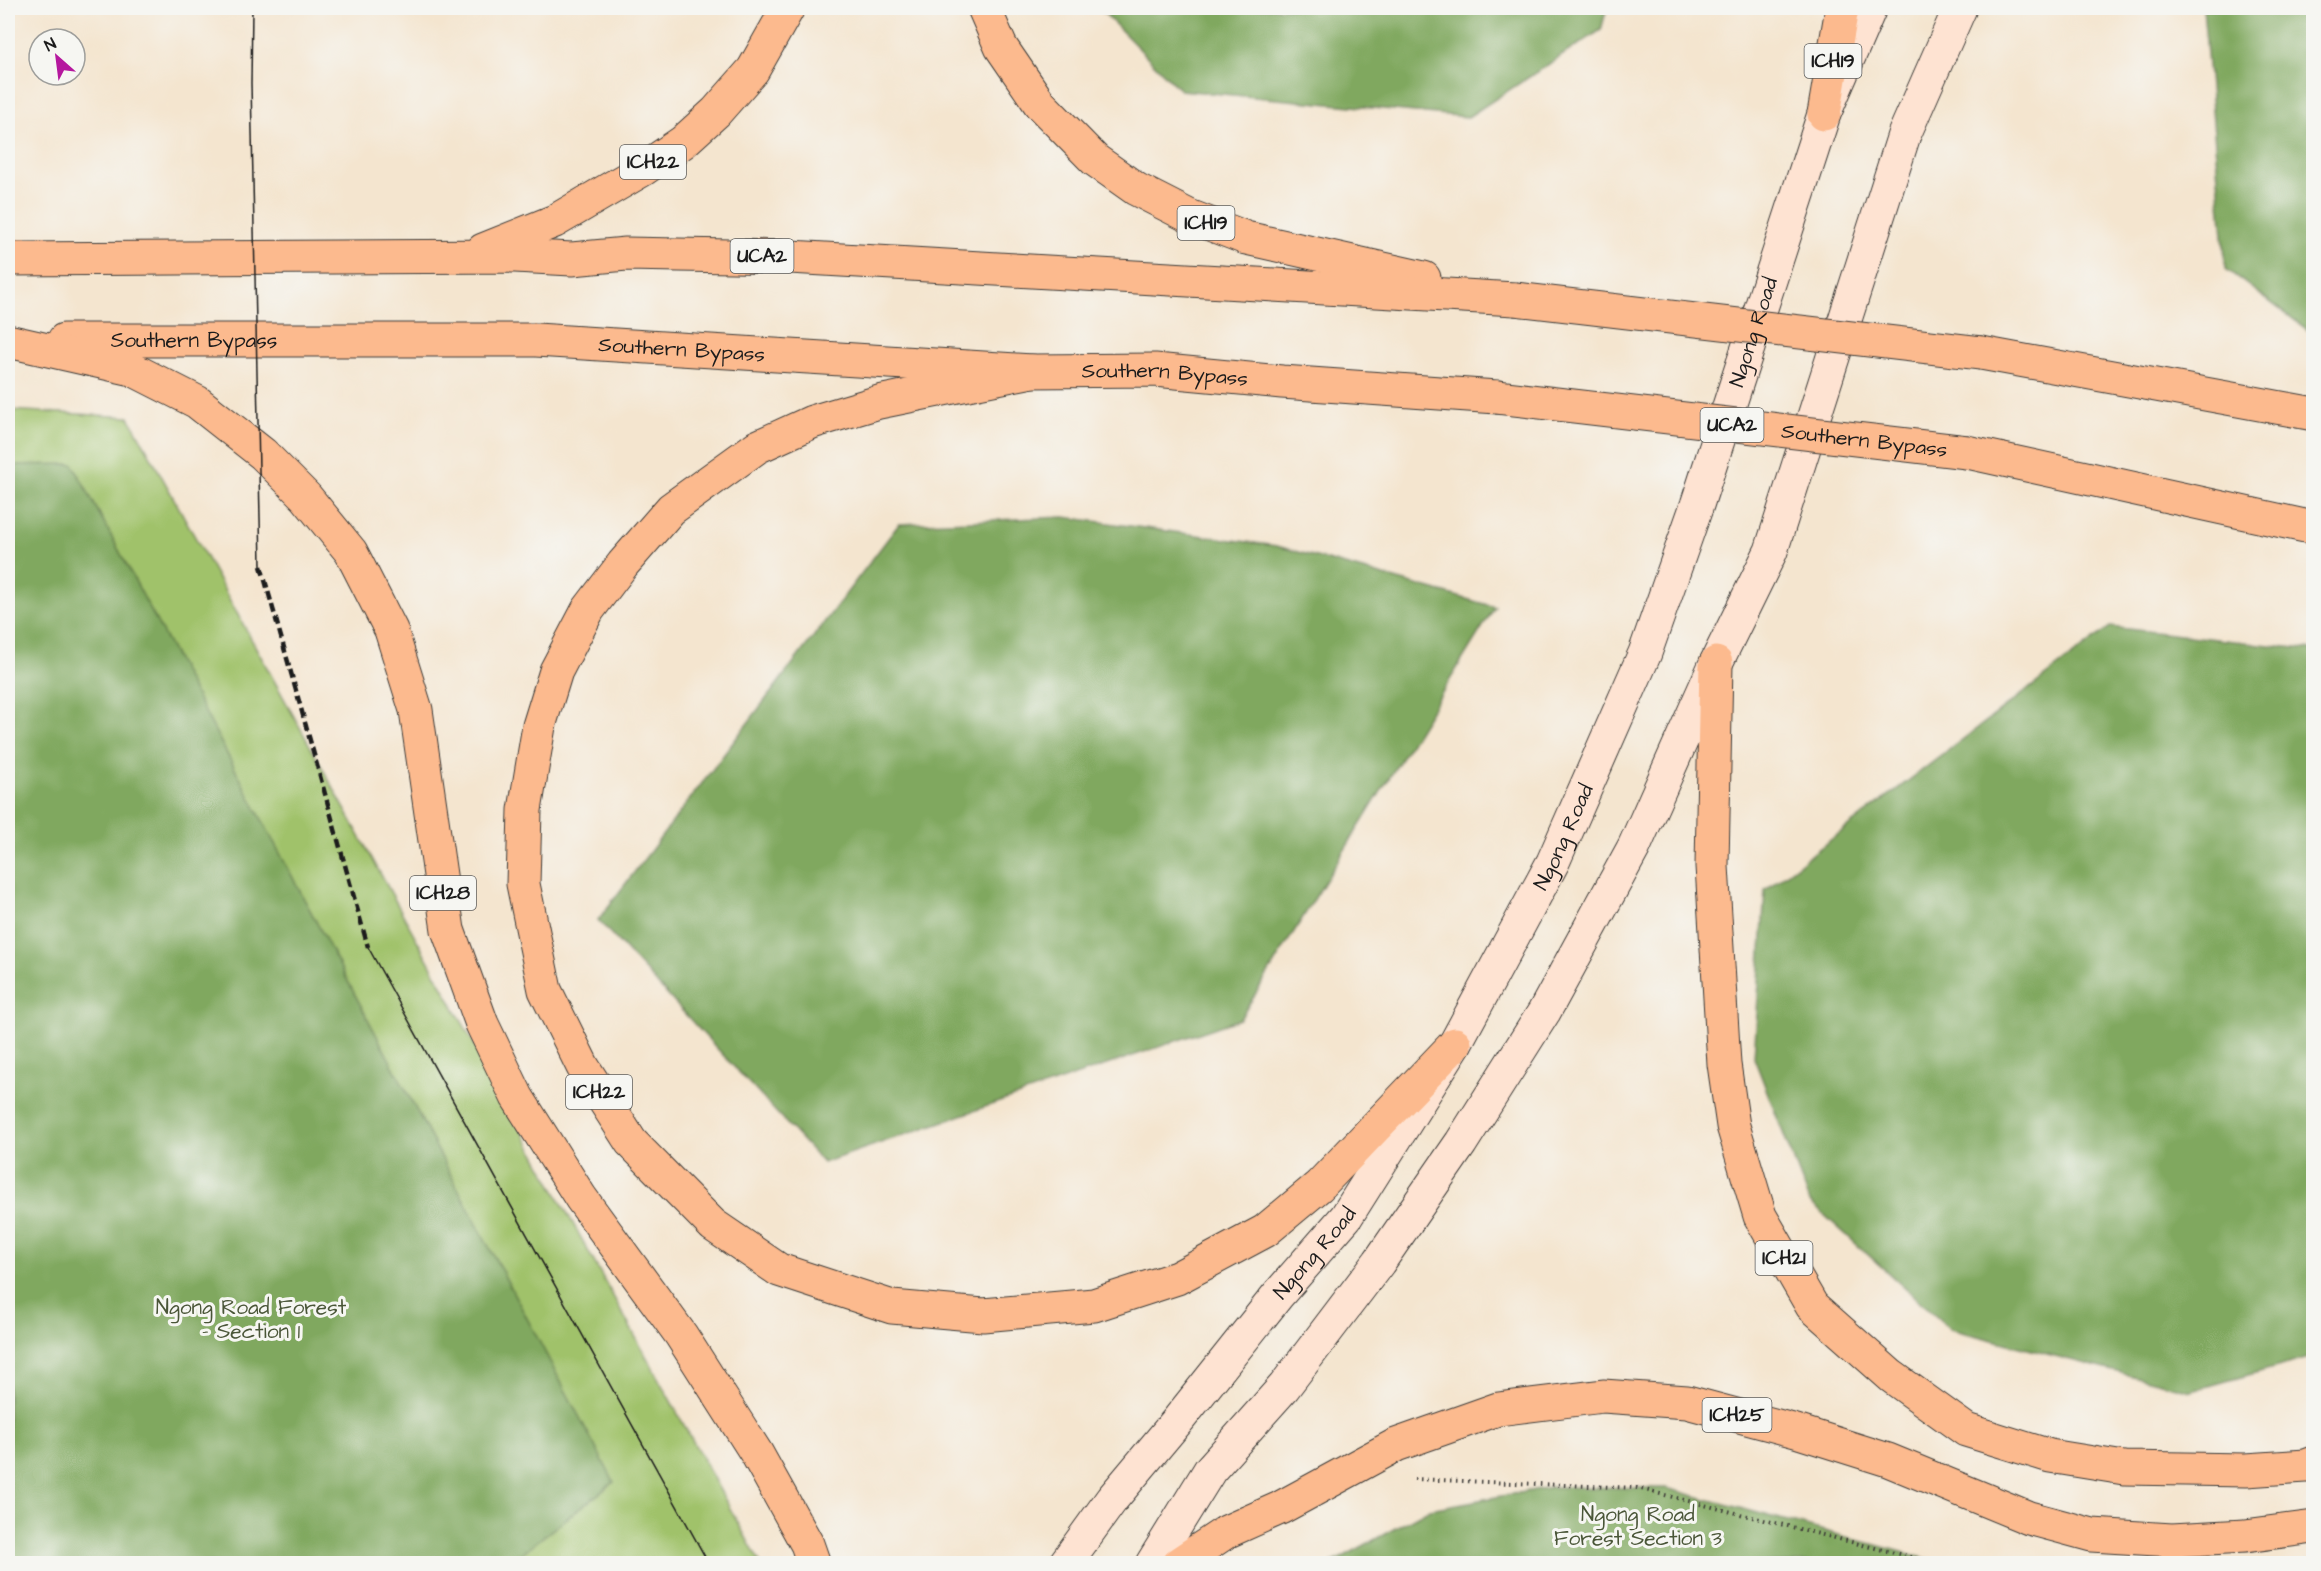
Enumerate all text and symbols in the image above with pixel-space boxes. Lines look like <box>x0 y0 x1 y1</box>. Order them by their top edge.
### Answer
north arrow <box>27 27 87 87</box>
text: N <box>41 33 60 57</box>
road number: ICH19 <box>1804 44 1862 78</box>
road number: ICH22 <box>620 145 686 179</box>
road number: ICH19 <box>1178 206 1234 240</box>
road number: UCA2 <box>730 239 794 273</box>
street label: Ngong Road <box>1722 273 1785 391</box>
street label: Southern Bypass <box>111 326 277 357</box>
street label: Southern Bypass <box>598 329 766 369</box>
street label: Southern Bypass <box>1082 355 1249 393</box>
road number: UCA2 <box>1700 408 1764 442</box>
street label: Southern Bypass <box>1780 416 1949 464</box>
street label: Ngong Road <box>1526 779 1600 895</box>
road number: ICH28 <box>410 876 476 910</box>
road number: ICH22 <box>566 1075 632 1109</box>
street label: Ngong Road <box>1266 1201 1363 1305</box>
road number: ICH21 <box>1756 1241 1812 1275</box>
park label: Ngong Road Forest - Section 1 <box>156 1293 347 1346</box>
road number: ICH25 <box>1702 1398 1772 1432</box>
park label: Ngong Road Forest Section 3 <box>1554 1500 1722 1553</box>

